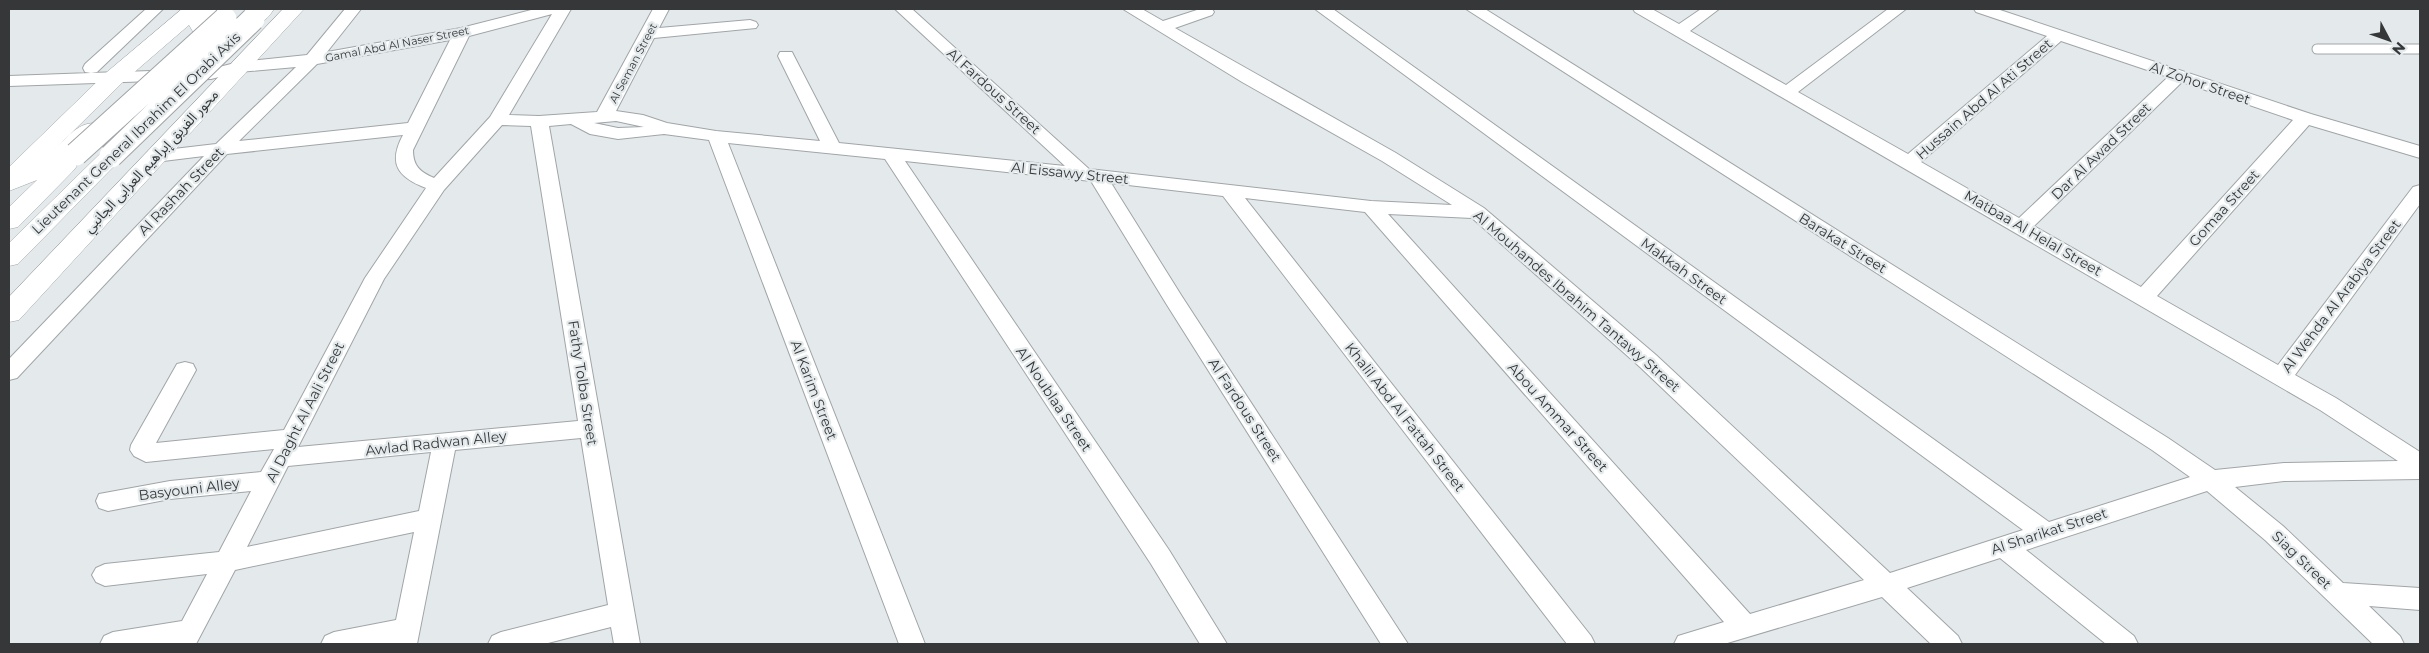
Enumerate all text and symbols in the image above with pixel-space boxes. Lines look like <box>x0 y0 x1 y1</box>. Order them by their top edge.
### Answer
north arrow <box>2364 15 2414 65</box>
street label: Al Seman Street <box>606 20 660 106</box>
street label: Gamal Abd Al Naser Street <box>324 23 471 65</box>
street label: Lieutenant General Ibrahim El Orabi Axis <box>28 28 244 238</box>
street label: Hussain Abd Al Ati Street <box>1912 35 2056 163</box>
text: N <box>2388 38 2409 59</box>
street label: Al Fardous Street <box>943 44 1045 138</box>
street label: Al Zohor Street <box>2147 57 2253 109</box>
street label: محور الفريق إبراهيم العرابى الجانبي <box>80 86 224 238</box>
street label: Dar Al Awad Street <box>2047 98 2155 203</box>
street label: Al Rashah Street <box>134 143 228 239</box>
street label: Al Eissawy Street <box>1010 158 1130 188</box>
street label: Gomaa Street <box>2185 166 2263 250</box>
street label: Matbaa Al Helal Street <box>1961 186 2105 280</box>
street label: Al Mouhandes Ibrahim Tantawy Street <box>1470 206 1684 396</box>
street label: Barakat Street <box>1796 209 1891 277</box>
street label: Al Wehda Al Arabiya Street <box>2277 216 2405 376</box>
street label: Makkah Street <box>1637 234 1731 308</box>
street label: Fathy Tolba Street <box>564 319 602 447</box>
street label: Al Karim Street <box>787 337 841 443</box>
street label: Al Daght Al Aali Street <box>262 339 348 485</box>
street label: Khalil Abd Al Fattah Street <box>1341 339 1469 495</box>
street label: Al Noublaa Street <box>1012 343 1096 455</box>
street label: Al Fardous Street <box>1205 355 1285 466</box>
street label: Abou Ammar Street <box>1504 359 1612 476</box>
street label: Awlad Radwan Alley <box>364 427 508 459</box>
street label: Basyouni Alley <box>137 474 241 504</box>
street label: Al Sharikat Street <box>1989 504 2110 558</box>
street label: Siag Street <box>2268 527 2336 593</box>

